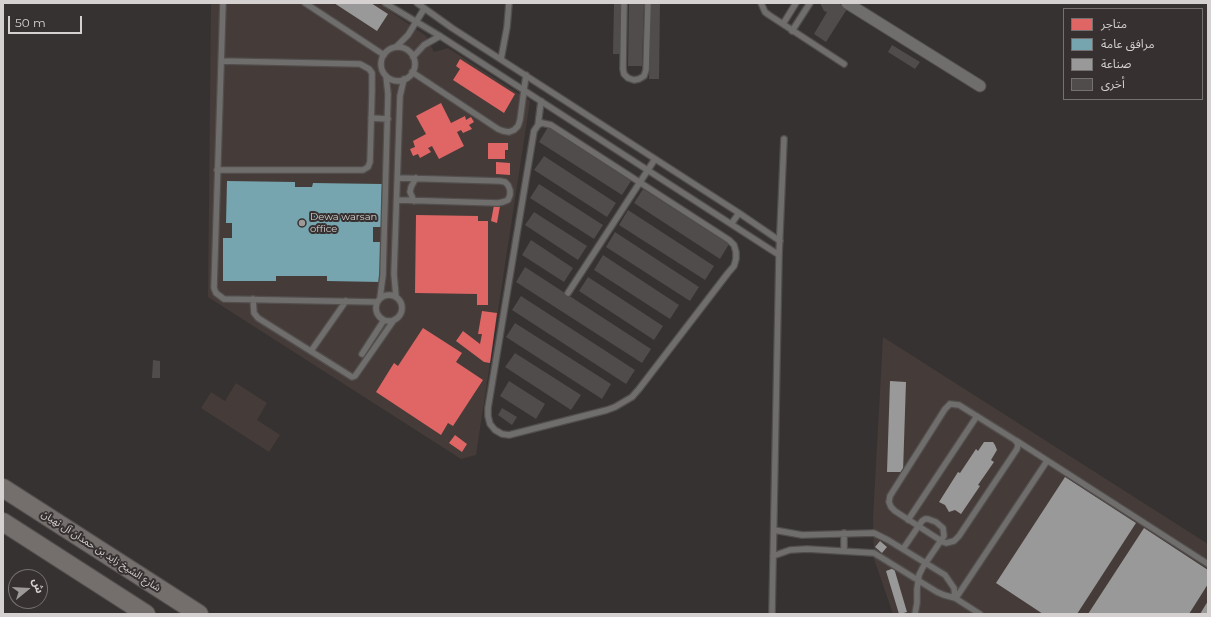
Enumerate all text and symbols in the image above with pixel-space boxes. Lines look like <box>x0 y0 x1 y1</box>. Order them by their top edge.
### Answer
scale bar <box>10 8 84 34</box>
legend <box>1063 8 1203 100</box>
text: 50 m <box>15 15 46 30</box>
text: متاجر <box>1101 16 1127 31</box>
text: مرافق عامة <box>1101 36 1154 51</box>
text: صناعة <box>1101 56 1131 71</box>
text: أخرى <box>1101 76 1125 91</box>
place label: Dewa warsan office <box>310 211 377 234</box>
marker: Dewa warsan office <box>297 218 307 228</box>
street label: شارع الشيخ زايد بن حمدان آل نهيان <box>39 508 163 594</box>
north arrow <box>8 569 48 609</box>

